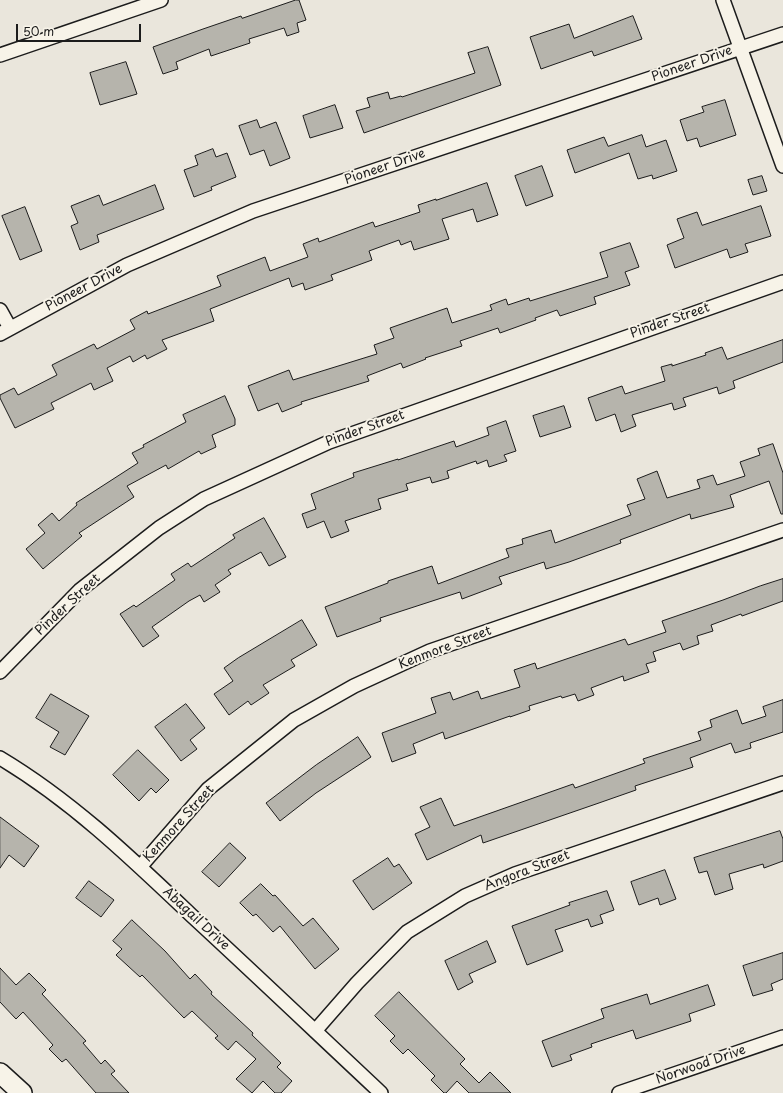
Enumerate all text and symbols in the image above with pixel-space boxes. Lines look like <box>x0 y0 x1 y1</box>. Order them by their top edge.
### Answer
scale bar <box>18 16 143 42</box>
text: 50 m <box>23 22 54 40</box>
street label: Pioneer Drive <box>649 43 735 85</box>
street label: Pioneer Drive <box>342 146 428 188</box>
street label: Pioneer Drive <box>43 261 125 315</box>
street label: Pinder Street <box>628 300 712 342</box>
street label: Pinder Street <box>323 407 407 451</box>
street label: Pinder Street <box>32 571 104 639</box>
street label: Kenmore Street <box>396 623 494 673</box>
street label: Kenmore Street <box>140 782 218 866</box>
street label: Angora Street <box>482 848 572 894</box>
street label: Abagail Drive <box>159 884 233 954</box>
street label: Norwood Drive <box>654 1042 748 1088</box>

